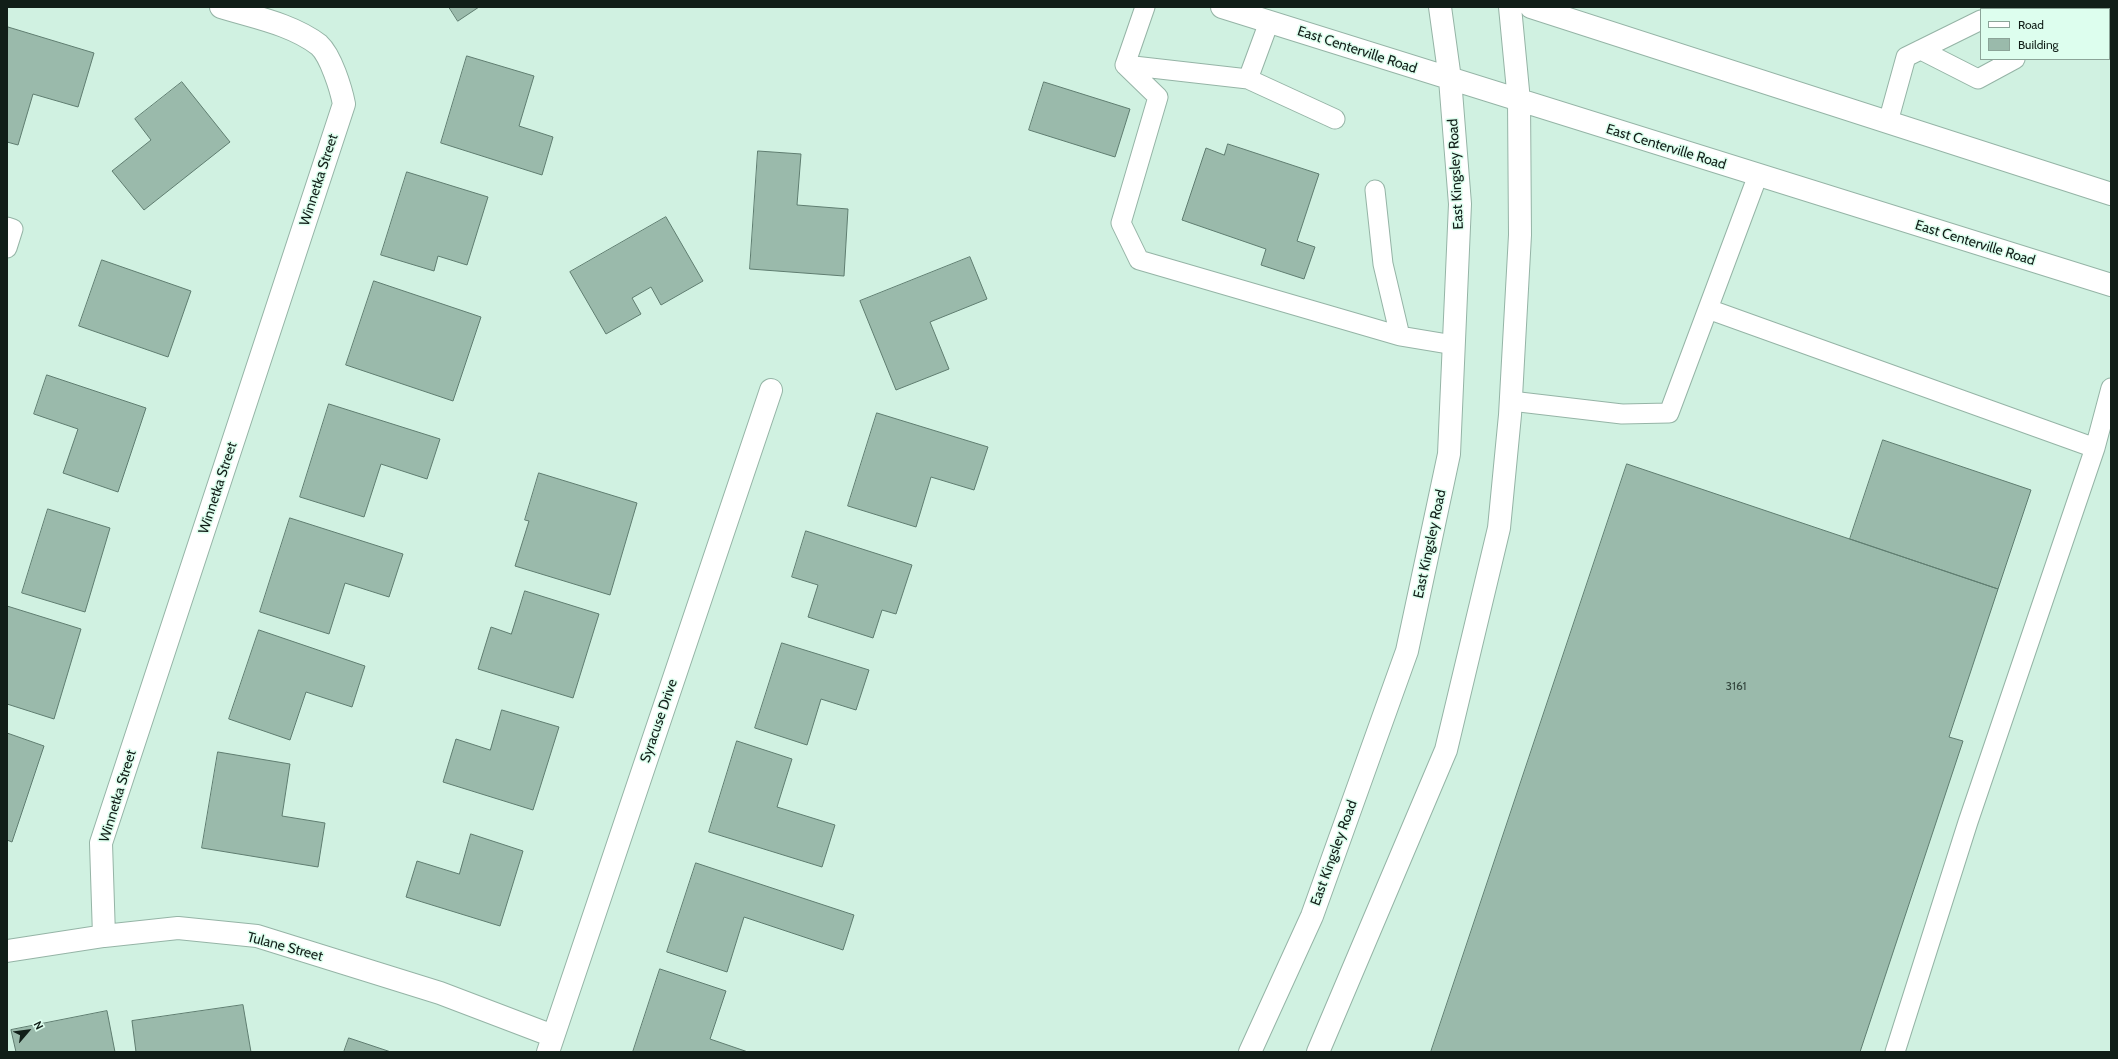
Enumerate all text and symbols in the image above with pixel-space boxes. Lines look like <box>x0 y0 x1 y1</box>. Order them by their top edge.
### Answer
legend <box>1980 8 2110 60</box>
text: Road <box>2018 17 2044 32</box>
street label: East Centerville Road <box>1295 23 1419 77</box>
text: Building <box>2018 37 2059 52</box>
street label: East Kingsley Road <box>1445 118 1467 230</box>
street label: East Centerville Road <box>1604 121 1728 173</box>
street label: Winnetka Street <box>296 132 342 228</box>
street label: East Centerville Road <box>1913 217 2037 269</box>
street label: Winnetka Street <box>195 440 241 536</box>
street label: East Kingsley Road <box>1410 488 1450 600</box>
street label: Syracuse Drive <box>637 677 681 765</box>
house number: 3161 <box>1725 679 1747 693</box>
street label: Winnetka Street <box>96 748 140 844</box>
street label: East Kingsley Road <box>1307 798 1361 908</box>
street label: Tulane Street <box>245 929 325 965</box>
north arrow <box>8 1011 48 1051</box>
text: N <box>31 1019 47 1032</box>

